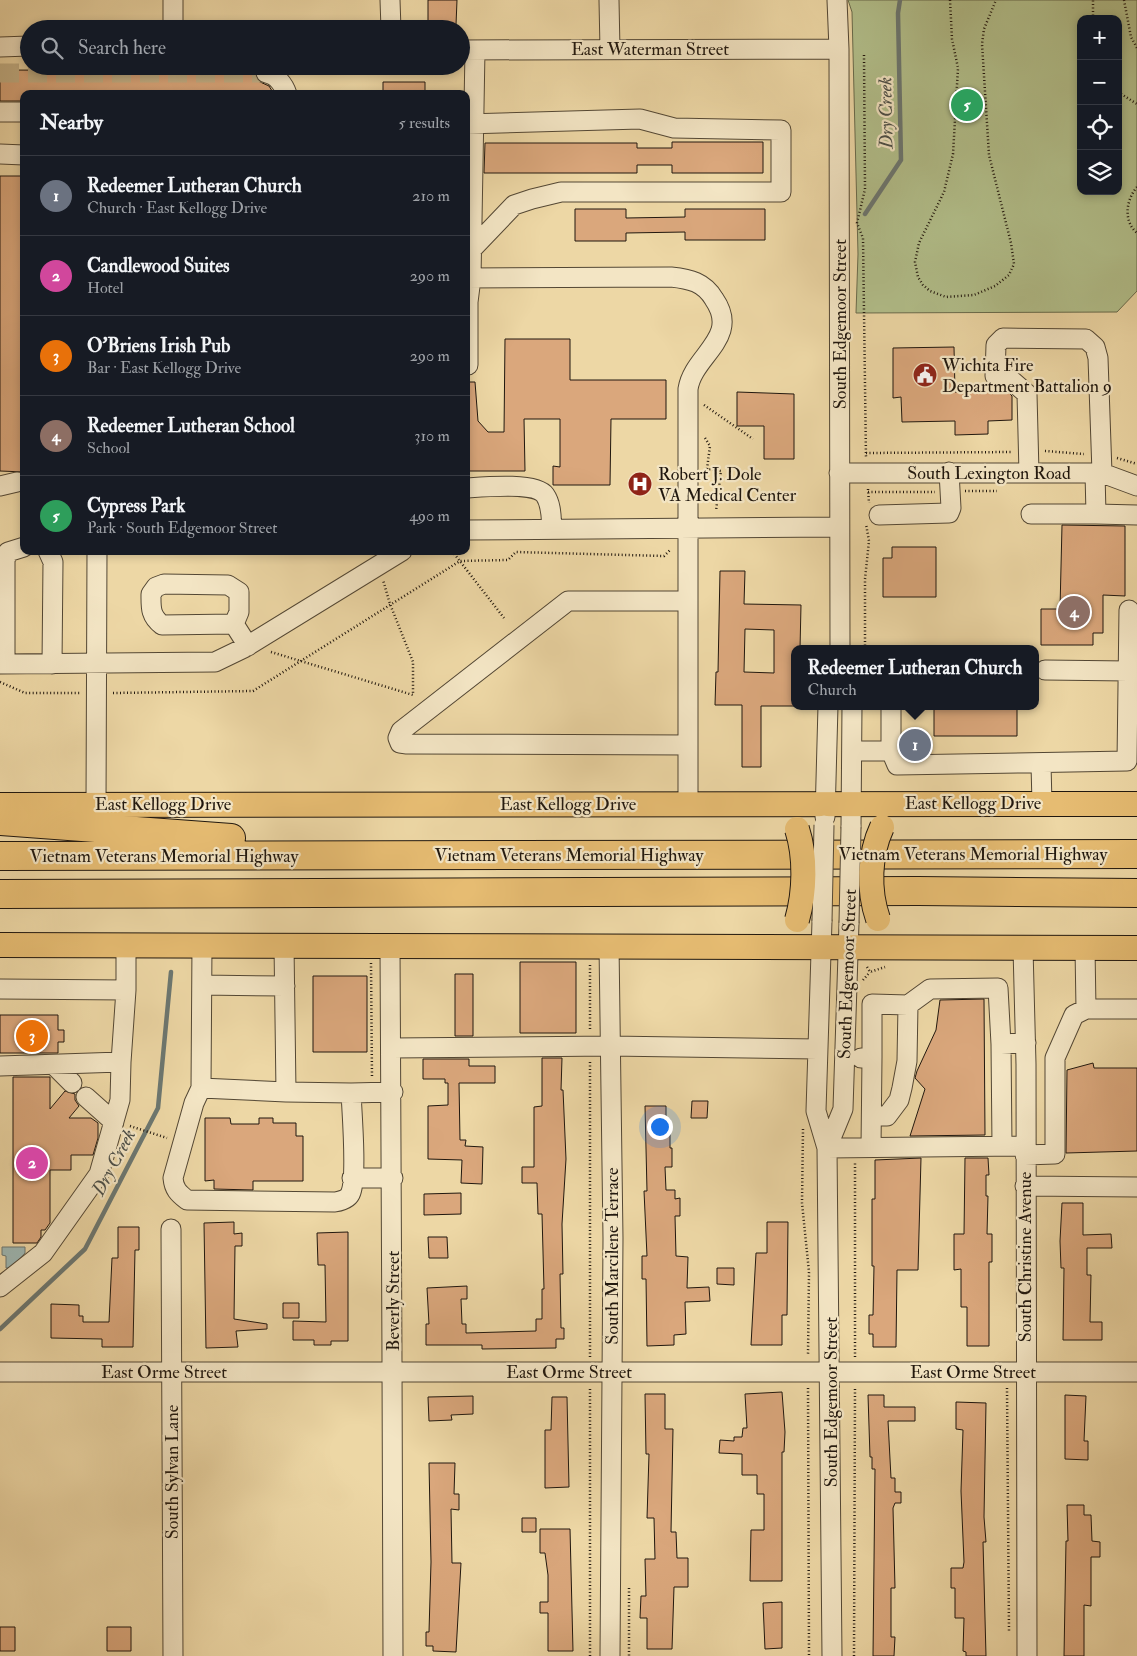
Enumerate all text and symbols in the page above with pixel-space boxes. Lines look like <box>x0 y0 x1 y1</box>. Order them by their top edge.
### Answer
map controls <box>1077 15 1122 195</box>
button: + <box>1077 15 1122 60</box>
search box <box>20 20 470 75</box>
icon: search <box>38 34 66 62</box>
text: Search here <box>78 36 166 60</box>
street label: East Waterman Street <box>571 38 729 61</box>
button: − <box>1077 60 1122 105</box>
water label: Dry Creek <box>873 77 899 150</box>
pin: 5 <box>951 86 983 124</box>
button: locate <box>1077 105 1122 150</box>
text: Nearby <box>40 109 103 136</box>
text: 5 results <box>399 113 450 133</box>
button: layers <box>1077 150 1122 195</box>
text: Redeemer Lutheran Church <box>87 174 302 198</box>
text: 1 <box>53 186 59 206</box>
text: 210 m <box>412 186 450 206</box>
text: Church · East Kellogg Drive <box>87 198 267 218</box>
street label: South Edgemoor Street <box>829 239 852 409</box>
text: Candlewood Suites <box>87 254 230 278</box>
text: 2 <box>52 266 60 286</box>
text: 290 m <box>410 266 450 286</box>
text: Hotel <box>87 278 124 298</box>
text: O'Briens Irish Pub <box>87 334 230 358</box>
text: 3 <box>53 346 59 366</box>
text: 290 m <box>410 346 450 366</box>
place label: Wichita Fire Department Battalion 9 <box>941 354 1112 398</box>
text: Bar · East Kellogg Drive <box>87 358 241 378</box>
public building icon: Wichita Fire Department Battalion 9 <box>912 362 938 388</box>
text: Redeemer Lutheran School <box>87 414 295 438</box>
text: 4 <box>52 426 60 446</box>
text: 310 m <box>414 426 450 446</box>
text: School <box>87 438 130 458</box>
street label: South Lexington Road <box>907 462 1071 485</box>
place label: Robert J. Dole VA Medical Center <box>658 463 797 507</box>
hospital icon: Robert J. Dole VA Medical Center <box>627 471 653 497</box>
text: Cypress Park <box>87 494 185 518</box>
text: 5 <box>52 506 60 526</box>
text: 490 m <box>409 506 450 526</box>
text: Park · South Edgemoor Street <box>87 518 277 538</box>
pin: 4 <box>1058 593 1090 631</box>
popup <box>791 645 1039 710</box>
text: Redeemer Lutheran Church <box>808 656 1022 680</box>
text: Church <box>808 680 857 700</box>
pin: 1 <box>899 726 931 764</box>
street label: East Kellogg Drive <box>905 792 1042 815</box>
street label: East Kellogg Drive <box>95 793 232 816</box>
street label: East Kellogg Drive <box>500 793 637 816</box>
street label: Vietnam Veterans Memorial Highway <box>839 843 1109 866</box>
street label: Vietnam Veterans Memorial Highway <box>435 844 705 867</box>
street label: Vietnam Veterans Memorial Highway <box>30 845 300 868</box>
street label: South Edgemoor Street <box>833 888 862 1060</box>
pin: 3 <box>16 1017 48 1055</box>
your location <box>647 1114 673 1140</box>
water label: Dry Creek <box>86 1125 141 1201</box>
pin: 2 <box>16 1144 48 1182</box>
street label: South Marcilene Terrace <box>601 1167 624 1345</box>
street label: South Christine Avenue <box>1014 1171 1037 1342</box>
street label: Beverly Street <box>382 1250 405 1351</box>
street label: South Edgemoor Street <box>820 1317 843 1487</box>
street label: East Orme Street <box>101 1361 227 1384</box>
street label: East Orme Street <box>506 1361 632 1384</box>
street label: East Orme Street <box>910 1361 1036 1384</box>
street label: South Sylvan Lane <box>161 1404 184 1539</box>

